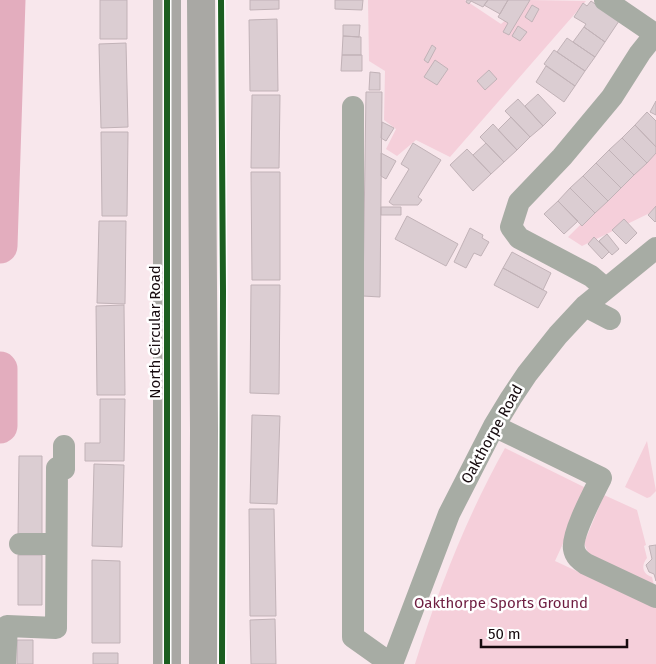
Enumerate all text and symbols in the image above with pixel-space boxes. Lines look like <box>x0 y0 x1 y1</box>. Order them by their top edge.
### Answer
street label: North Circular Road <box>146 265 164 399</box>
street label: Oakthorpe Road <box>457 381 527 487</box>
park label: Oakthorpe Sports Ground <box>414 594 588 612</box>
scale bar <box>481 616 627 648</box>
text: 50 m <box>488 625 521 643</box>

